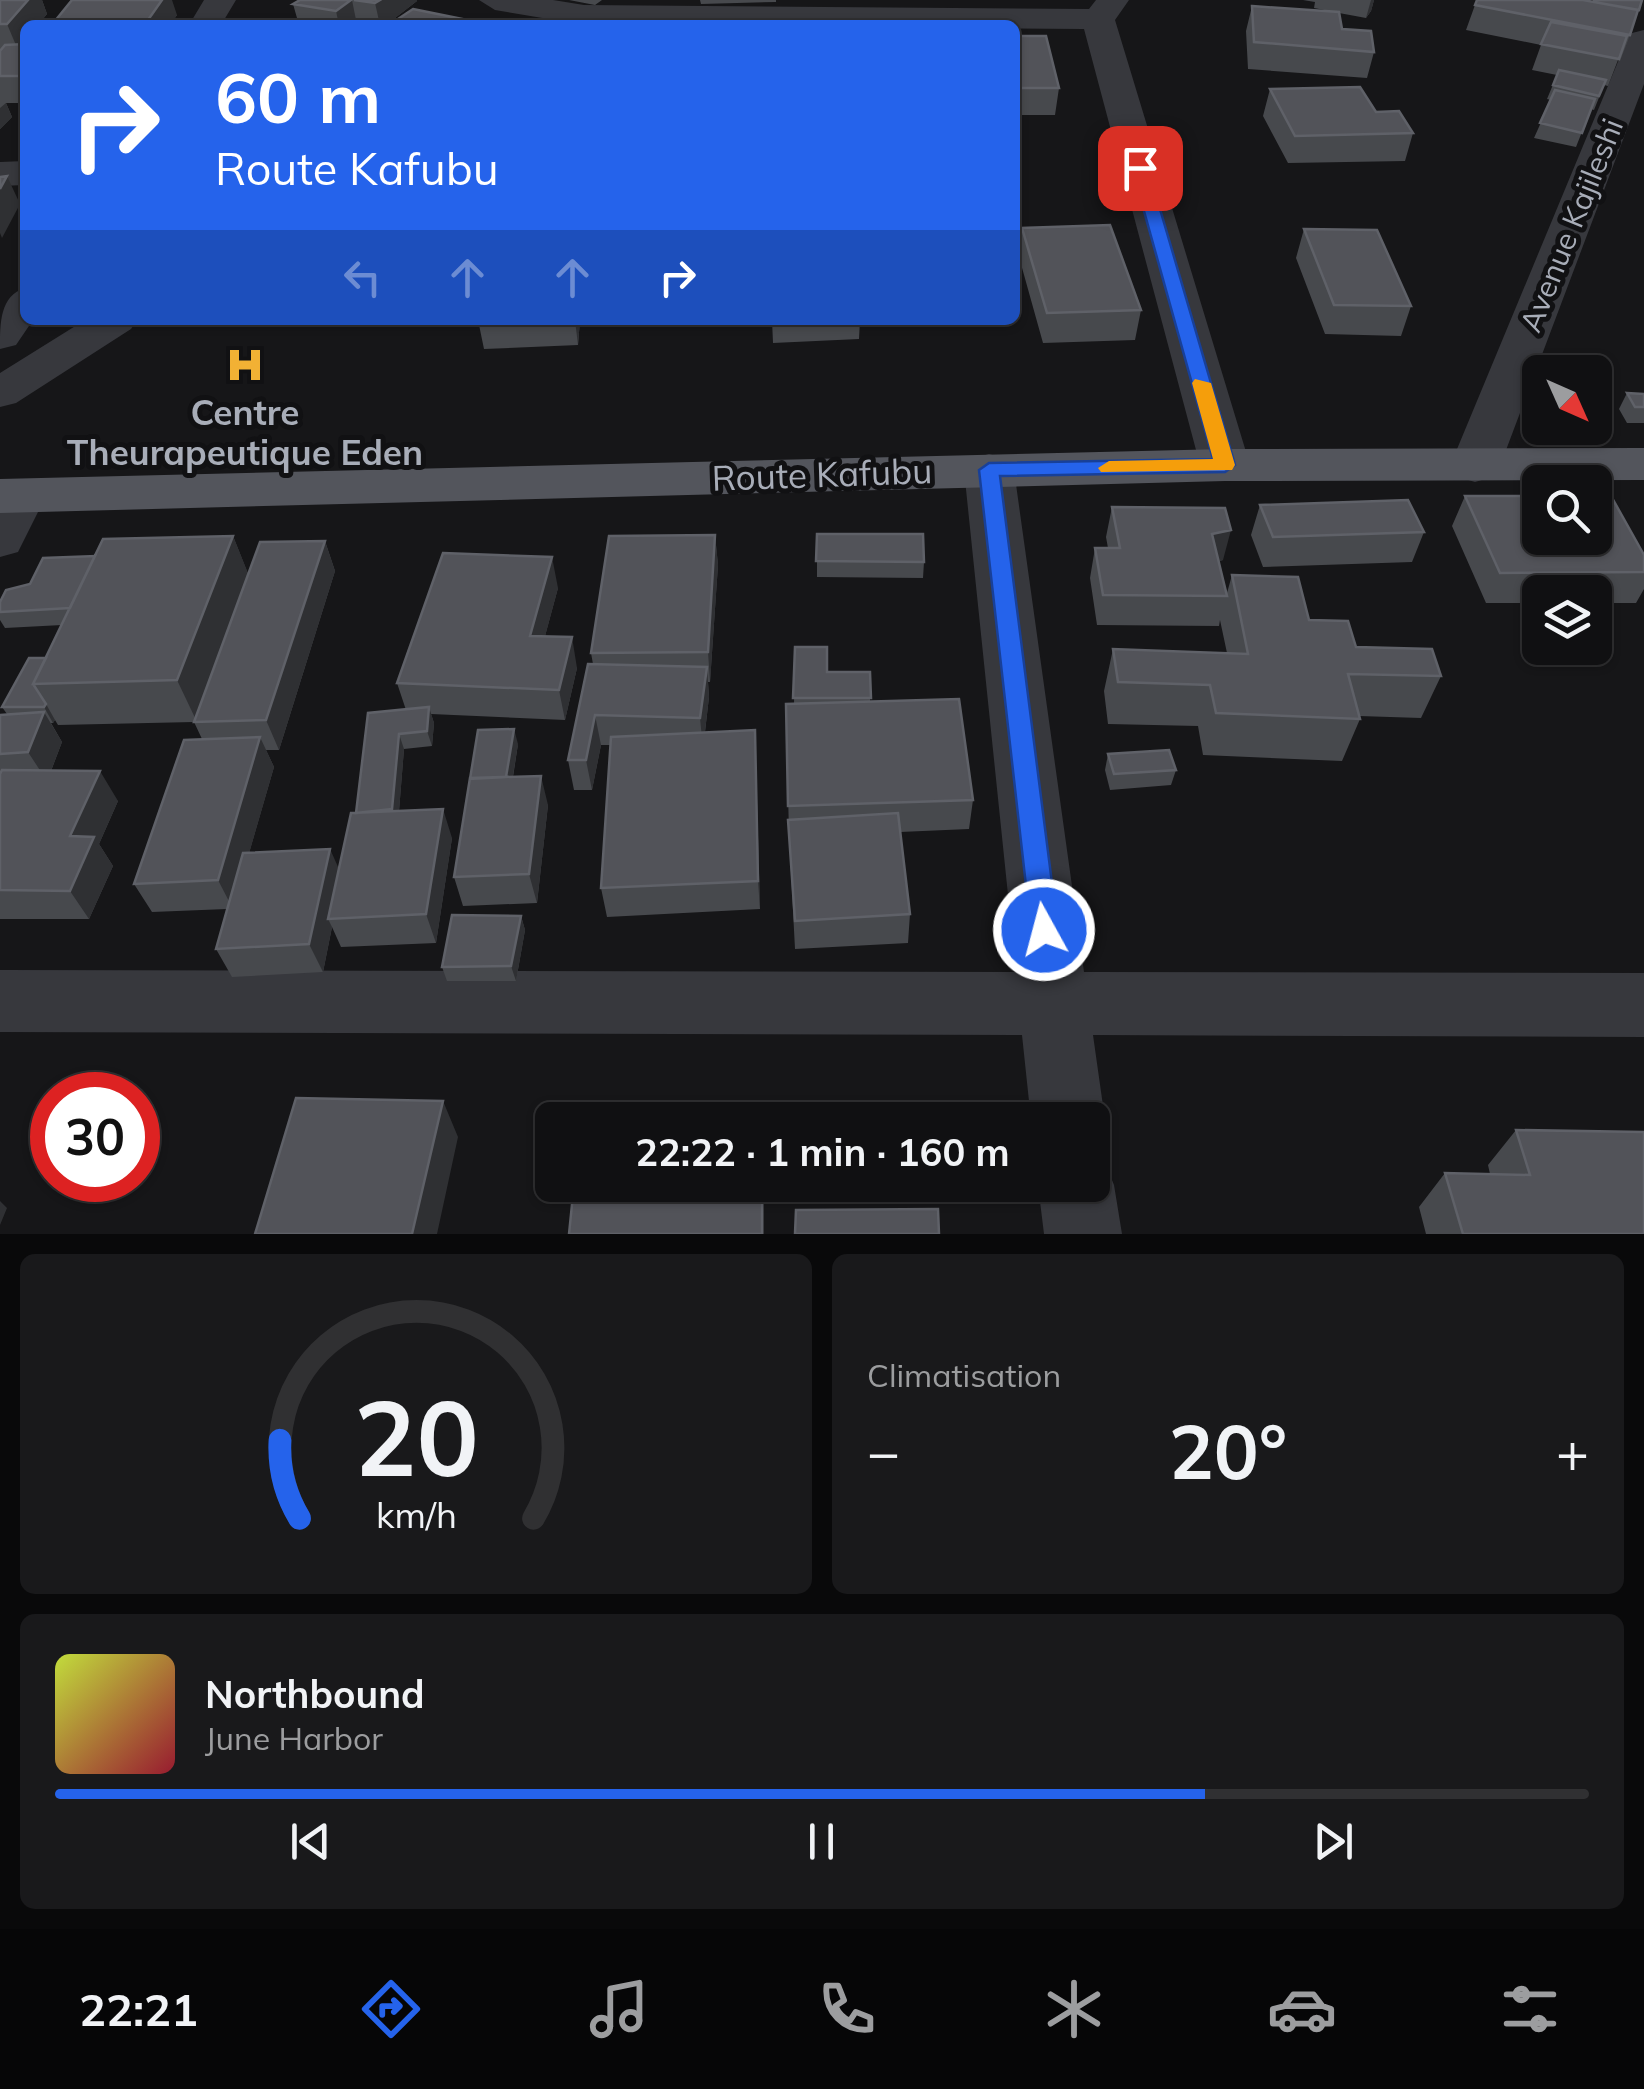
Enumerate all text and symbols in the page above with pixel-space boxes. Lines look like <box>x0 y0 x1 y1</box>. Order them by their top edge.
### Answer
text: 60 m <box>215 53 381 141</box>
icon: right <box>50 60 180 190</box>
street label: Avenue Kajileshi <box>1511 113 1631 337</box>
pin <box>1098 126 1183 211</box>
text: Route Kafubu <box>215 140 499 196</box>
icon: arrive <box>1113 141 1168 196</box>
icon: left <box>335 250 390 305</box>
icon: ahead <box>440 250 495 305</box>
icon: ahead <box>545 250 600 305</box>
icon: right <box>650 250 705 305</box>
hospital icon: Centre Theurapeutique Eden <box>224 344 266 386</box>
north arrow <box>1522 355 1612 445</box>
map controls <box>1522 355 1612 665</box>
place label: Centre Theurapeutique Eden <box>67 390 423 474</box>
street label: Route Kafubu <box>711 448 933 500</box>
button: search <box>1522 465 1612 555</box>
button: layers <box>1522 575 1612 665</box>
position arrow <box>992 878 1096 982</box>
speed limit sign: 30 <box>30 1072 160 1202</box>
text: 22:22 · 1 min · 160 m <box>635 1128 1010 1176</box>
text: Climatisation <box>867 1355 1061 1395</box>
text: 20 <box>354 1371 478 1502</box>
text: 20° <box>1169 1404 1287 1498</box>
text: − <box>867 1417 900 1486</box>
text: + <box>1556 1417 1589 1486</box>
text: km/h <box>376 1492 456 1537</box>
text: Northbound <box>205 1670 425 1718</box>
text: June Harbor <box>205 1718 383 1758</box>
icon: previous <box>283 1814 338 1869</box>
icon: pause <box>794 1814 849 1869</box>
icon: next <box>1306 1814 1361 1869</box>
icon: directions <box>356 1974 426 2044</box>
icon: music <box>584 1974 654 2044</box>
icon: phone <box>812 1974 882 2044</box>
icon: climate <box>1039 1974 1109 2044</box>
icon: car <box>1267 1974 1337 2044</box>
icon: filters <box>1495 1974 1565 2044</box>
text: 22:21 <box>79 1981 198 2037</box>

